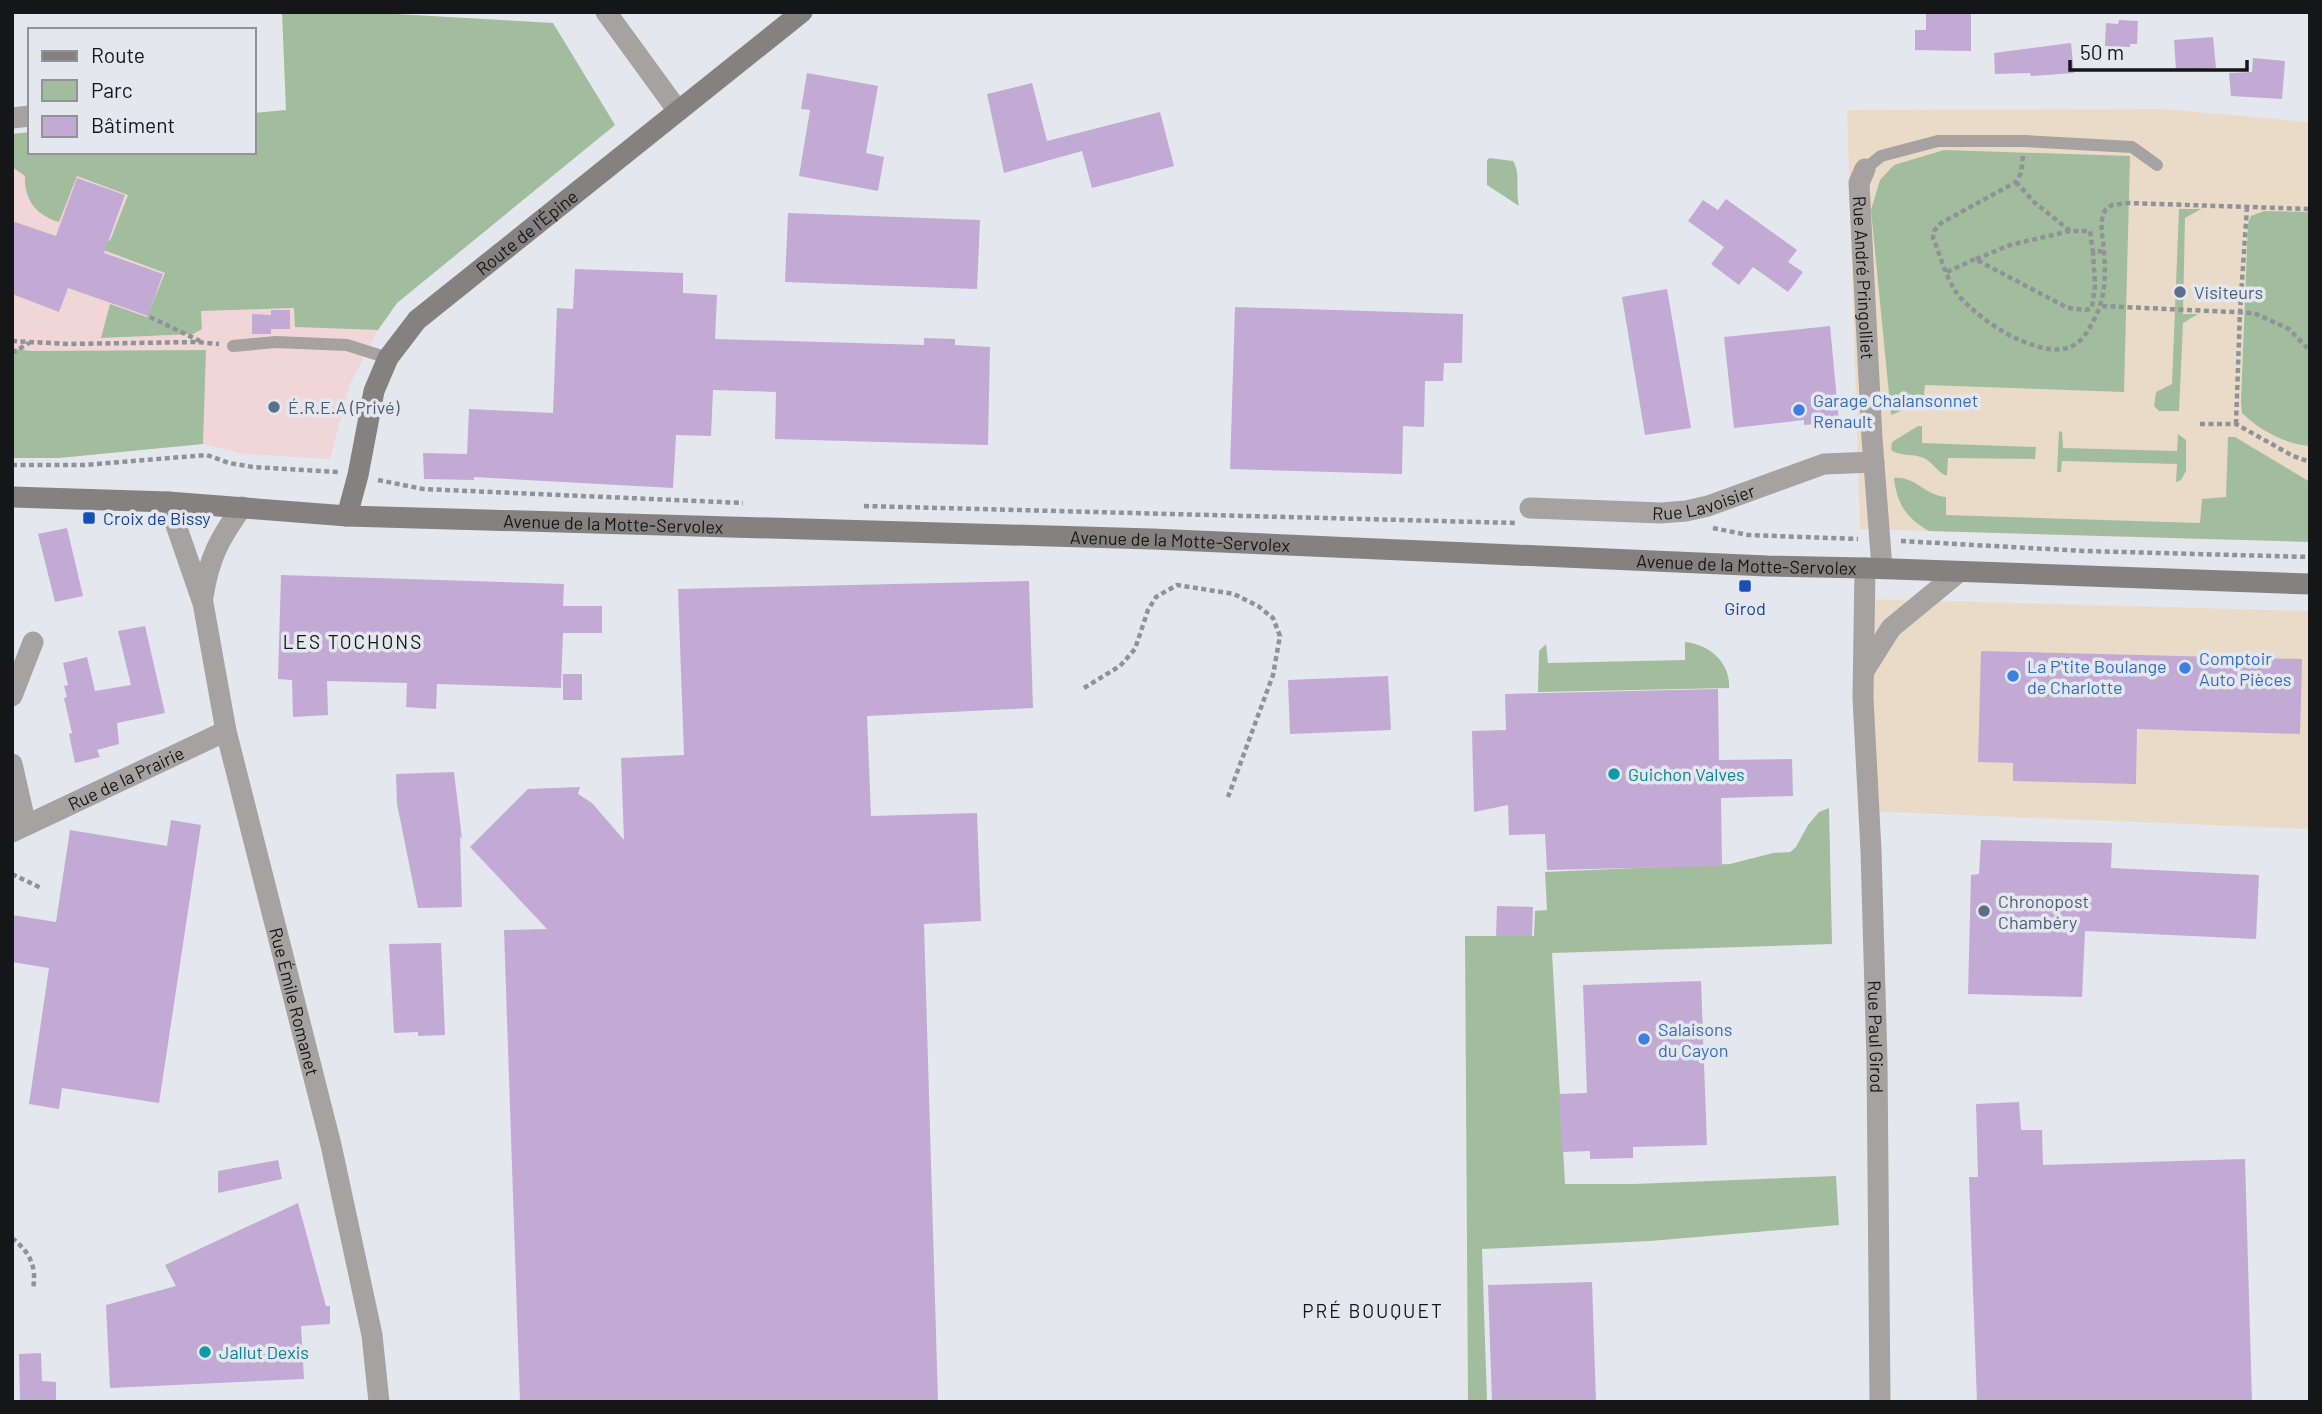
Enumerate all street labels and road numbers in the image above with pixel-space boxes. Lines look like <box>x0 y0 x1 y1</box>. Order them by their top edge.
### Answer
street label: Route de l'Épine <box>471 185 582 280</box>
street label: Rue André Pringolliet <box>1849 195 1879 360</box>
street label: Rue Lavoisier <box>1652 479 1758 524</box>
street label: Avenue de la Motte-Servolex <box>503 509 724 538</box>
street label: Avenue de la Motte-Servolex <box>1070 526 1291 556</box>
street label: Avenue de la Motte-Servolex <box>1636 549 1857 579</box>
street label: Rue de la Prairie <box>64 741 187 815</box>
street label: Rue Émile Romanet <box>265 925 324 1078</box>
street label: Rue Paul Girod <box>1864 980 1888 1093</box>

